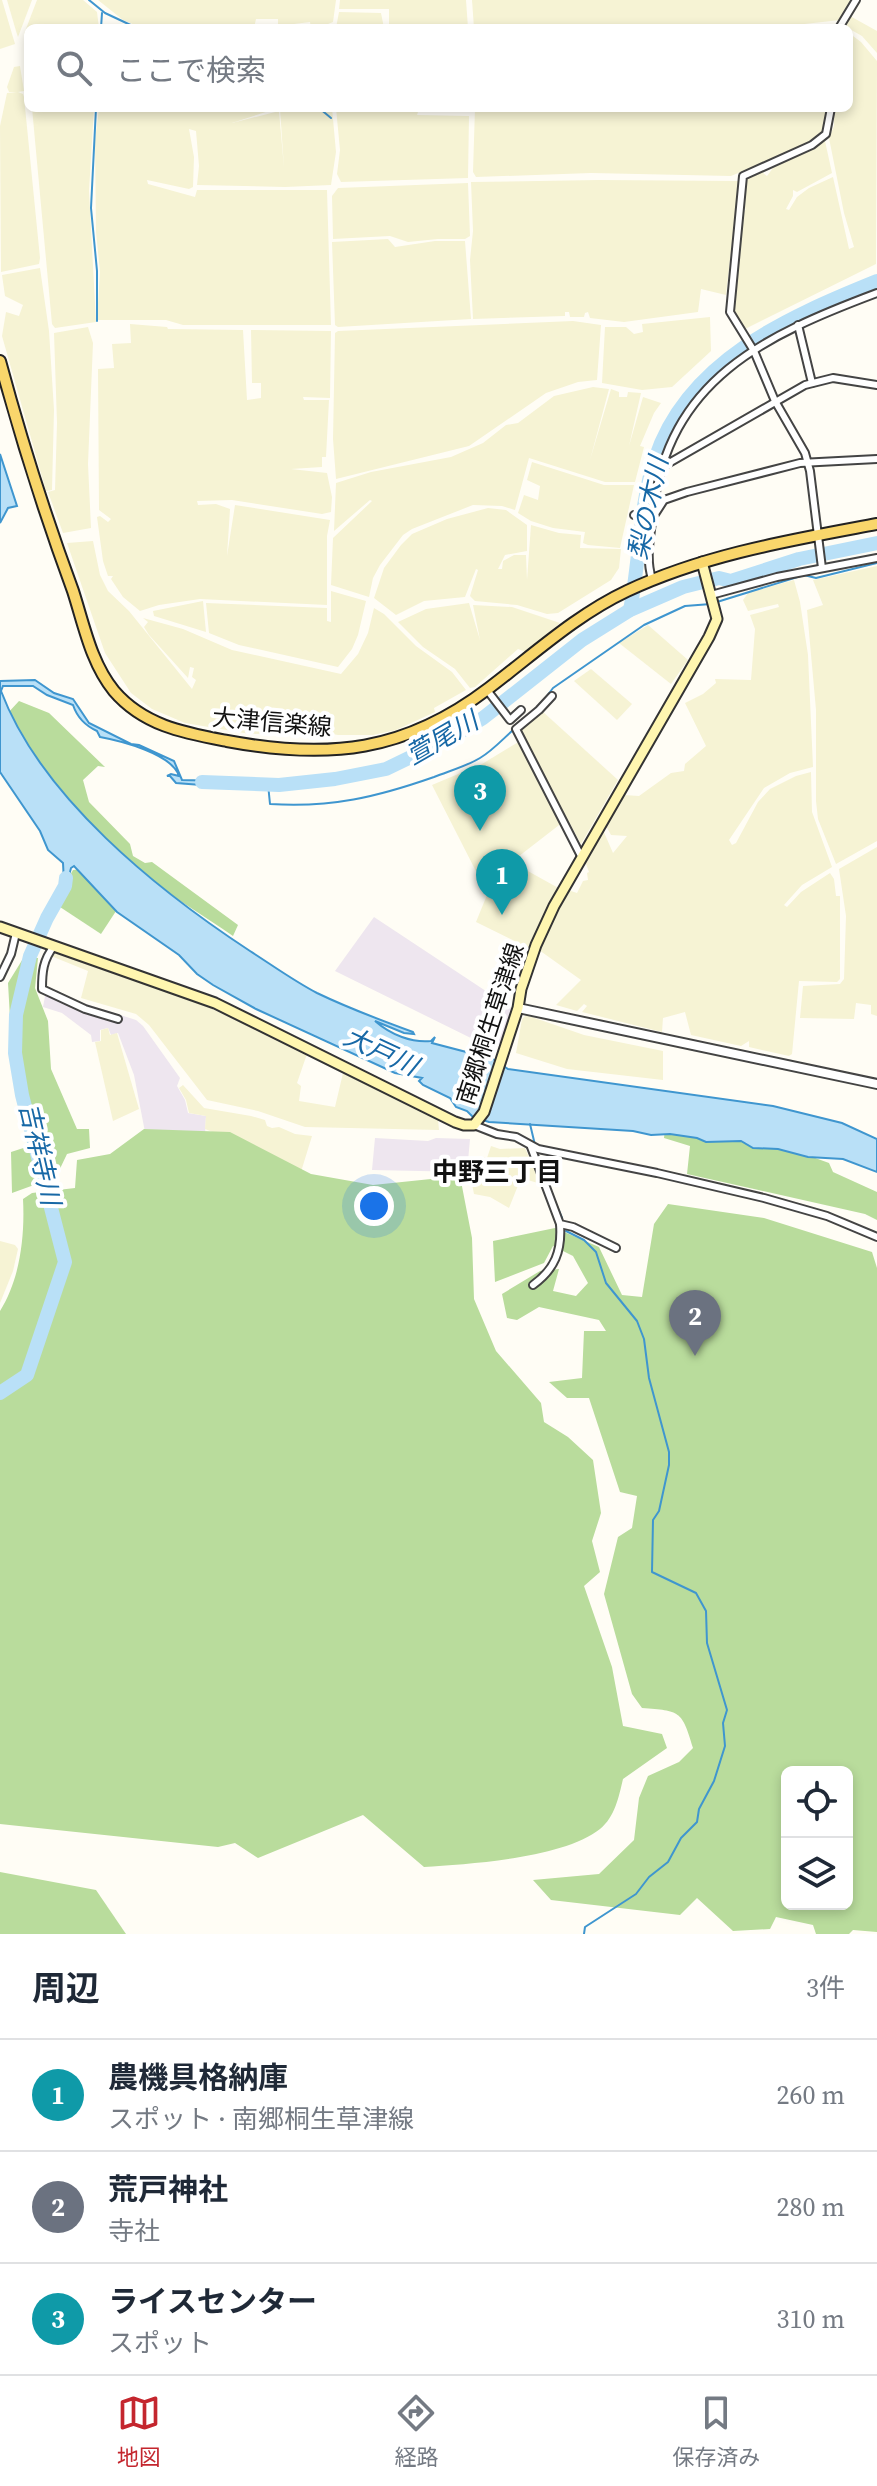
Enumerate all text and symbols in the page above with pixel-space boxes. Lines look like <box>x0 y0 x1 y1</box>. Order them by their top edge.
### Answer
search box <box>24 24 853 112</box>
icon: search <box>52 46 96 90</box>
text: ここで検索 <box>116 50 266 91</box>
water label: 梨の木川 <box>620 450 677 563</box>
street label: 大津信楽線 <box>211 700 333 744</box>
water label: 萱尾川 <box>399 701 487 773</box>
pin: 3 <box>454 765 506 831</box>
pin: 1 <box>476 849 528 915</box>
street label: 南郷桐生草津線 <box>448 939 532 1109</box>
water label: 大戸川 <box>338 1018 427 1085</box>
water label: 吉祥寺川 <box>11 1099 70 1212</box>
district label: 中野三丁目 <box>432 1154 562 1190</box>
your location <box>354 1186 394 1226</box>
pin: 2 <box>669 1290 721 1356</box>
map controls <box>781 1766 853 1910</box>
button: locate <box>781 1766 853 1838</box>
button: layers <box>781 1838 853 1910</box>
text: 周辺 <box>32 1965 100 2011</box>
text: 3件 <box>806 1970 845 2006</box>
text: 農機具格納庫 <box>108 2057 288 2098</box>
text: 1 <box>51 2077 65 2113</box>
text: 260 m <box>777 2077 845 2113</box>
text: スポット · 南郷桐生草津線 <box>108 2101 414 2137</box>
text: 荒戸神社 <box>108 2169 228 2210</box>
text: 2 <box>51 2189 65 2225</box>
text: 280 m <box>777 2189 845 2225</box>
text: 寺社 <box>108 2213 160 2249</box>
text: ライスセンター <box>108 2281 317 2322</box>
text: 3 <box>51 2301 65 2337</box>
text: 310 m <box>777 2301 845 2337</box>
text: スポット <box>108 2325 212 2361</box>
tab: 地図 <box>117 2391 161 2472</box>
tab: 経路 <box>394 2391 438 2472</box>
tab: 保存済み <box>672 2391 760 2472</box>

